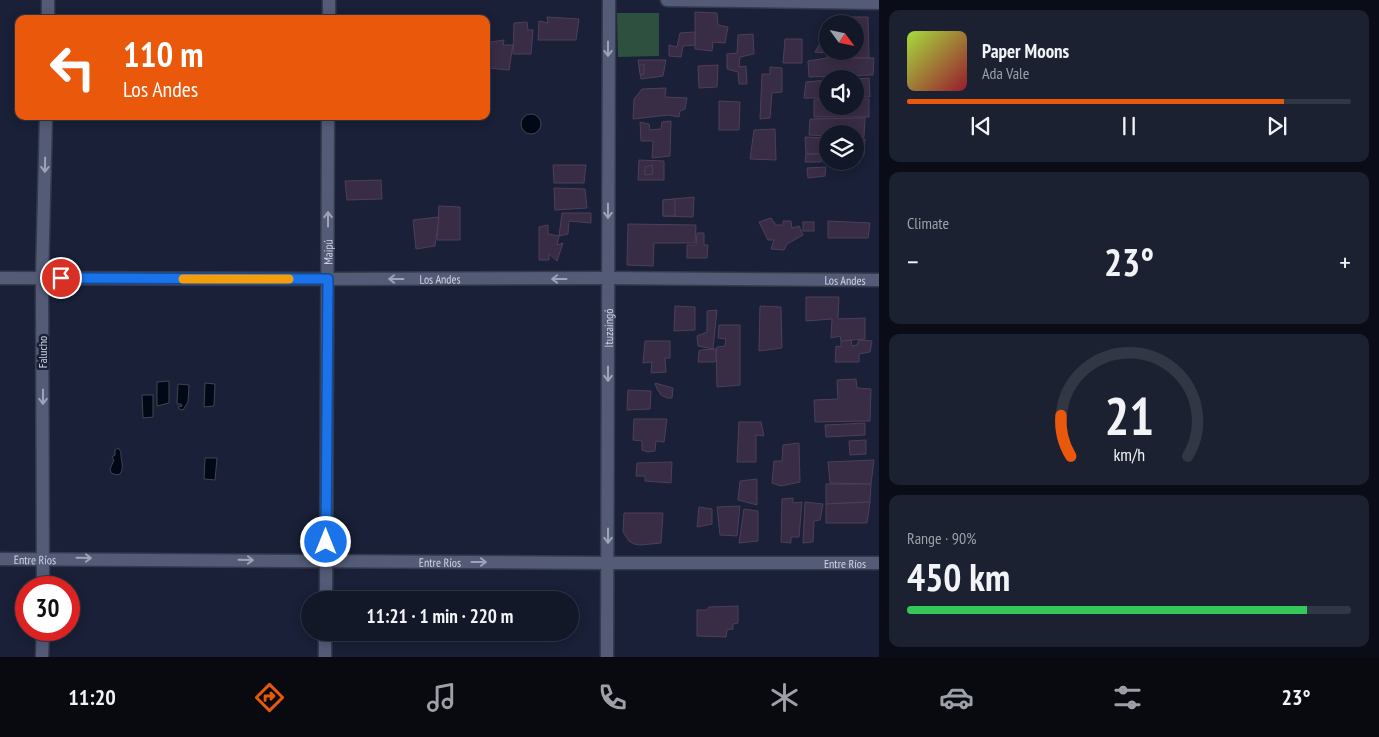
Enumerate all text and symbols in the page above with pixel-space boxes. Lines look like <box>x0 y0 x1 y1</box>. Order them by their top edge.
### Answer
north arrow <box>819 15 864 60</box>
map controls <box>819 15 864 170</box>
text: 110 m <box>123 31 204 77</box>
icon: left <box>40 35 105 100</box>
text: Paper Moons <box>982 39 1069 63</box>
one-way arrow <box>603 40 613 56</box>
text: Ada Vale <box>982 63 1029 83</box>
button: sound <box>819 70 864 115</box>
text: Los Andes <box>123 75 198 103</box>
icon: previous <box>967 112 995 140</box>
icon: pause <box>1115 112 1143 140</box>
icon: next <box>1263 112 1291 140</box>
button: layers <box>819 125 864 170</box>
one-way arrow <box>40 156 50 173</box>
one-way arrow <box>603 202 613 219</box>
one-way arrow <box>323 211 333 228</box>
text: Climate <box>907 213 949 233</box>
text: 23° <box>1104 237 1154 286</box>
street label: Maipú <box>320 239 335 265</box>
text: − <box>907 243 919 280</box>
text: + <box>1339 243 1351 280</box>
pin <box>40 257 82 299</box>
icon: arrive <box>47 264 75 292</box>
street label: Los Andes <box>419 271 461 286</box>
street label: Los Andes <box>824 272 866 287</box>
one-way arrow <box>388 274 404 284</box>
one-way arrow <box>551 274 567 283</box>
street label: Ituzaingó <box>600 309 616 347</box>
street label: Falucho <box>35 336 50 368</box>
one-way arrow <box>603 365 613 381</box>
text: 21 <box>1104 382 1154 449</box>
one-way arrow <box>38 389 48 405</box>
text: km/h <box>1113 443 1145 466</box>
position arrow <box>299 515 351 567</box>
one-way arrow <box>603 528 613 544</box>
text: Range · 90% <box>907 528 976 548</box>
street label: Entre Ríos <box>14 552 56 567</box>
text: 450 km <box>907 552 1010 601</box>
one-way arrow <box>75 554 91 563</box>
street label: Entre Ríos <box>419 554 461 570</box>
one-way arrow <box>238 555 254 565</box>
street label: Entre Ríos <box>824 556 866 571</box>
one-way arrow <box>470 557 486 567</box>
speed limit sign: 30 <box>15 576 80 641</box>
text: 11:21 · 1 min · 220 m <box>367 604 513 628</box>
icon: directions <box>252 680 287 715</box>
icon: music <box>424 680 459 715</box>
icon: phone <box>595 680 630 715</box>
icon: climate <box>767 680 802 715</box>
icon: car <box>939 680 974 715</box>
icon: filters <box>1110 680 1145 715</box>
text: 11:20 <box>68 683 116 711</box>
text: 23° <box>1282 683 1311 711</box>

